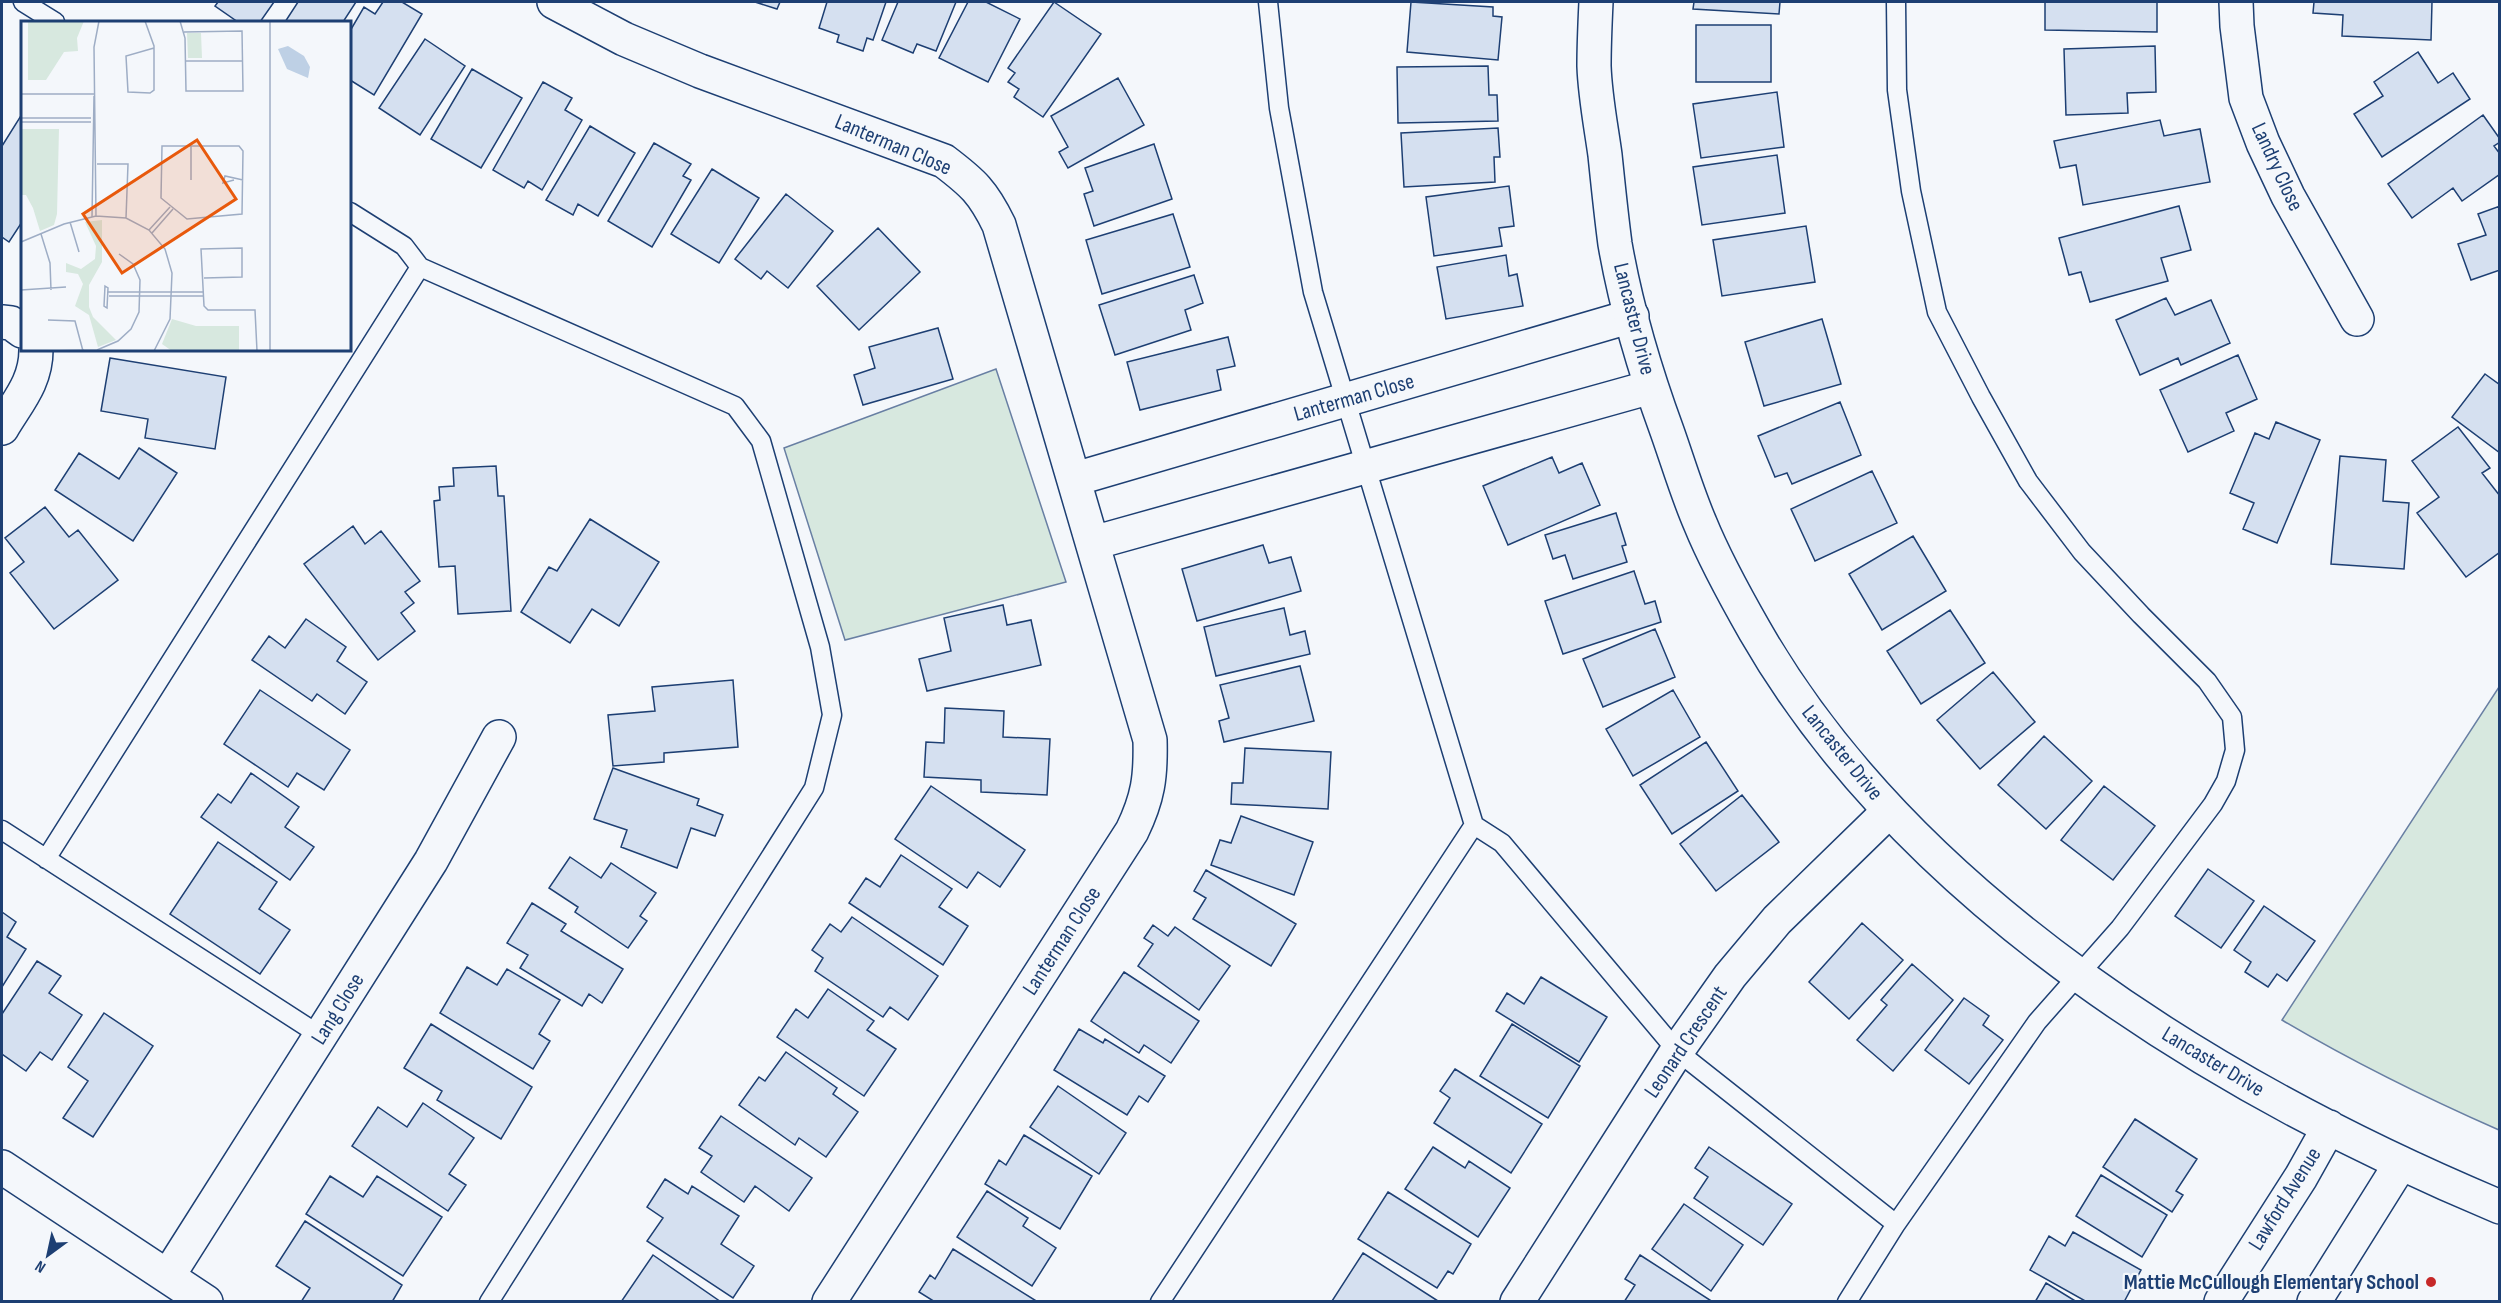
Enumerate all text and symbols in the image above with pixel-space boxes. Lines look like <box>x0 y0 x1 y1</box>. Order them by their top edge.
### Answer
inset map <box>21 21 351 351</box>
street label: Lanterman Close <box>831 108 955 182</box>
street label: Landry Close <box>2245 119 2309 215</box>
street label: Lancaster Drive <box>1607 260 1661 378</box>
street label: Lanterman Close <box>1291 368 1417 428</box>
street label: Lancaster Drive <box>1795 700 1889 806</box>
street label: Lanterman Close <box>1017 882 1107 1000</box>
street label: Lang Close <box>306 968 370 1050</box>
street label: Leonard Crescent <box>1639 981 1734 1103</box>
street label: Lancaster Drive <box>2157 1021 2269 1103</box>
street label: Lawford Avenue <box>2243 1143 2327 1255</box>
north arrow <box>18 1225 78 1285</box>
text: N <box>32 1256 49 1277</box>
place label: Mattie McCullough Elementary School <box>2124 1269 2419 1296</box>
marker: Mattie McCullough Elementary School <box>2424 1275 2438 1289</box>

